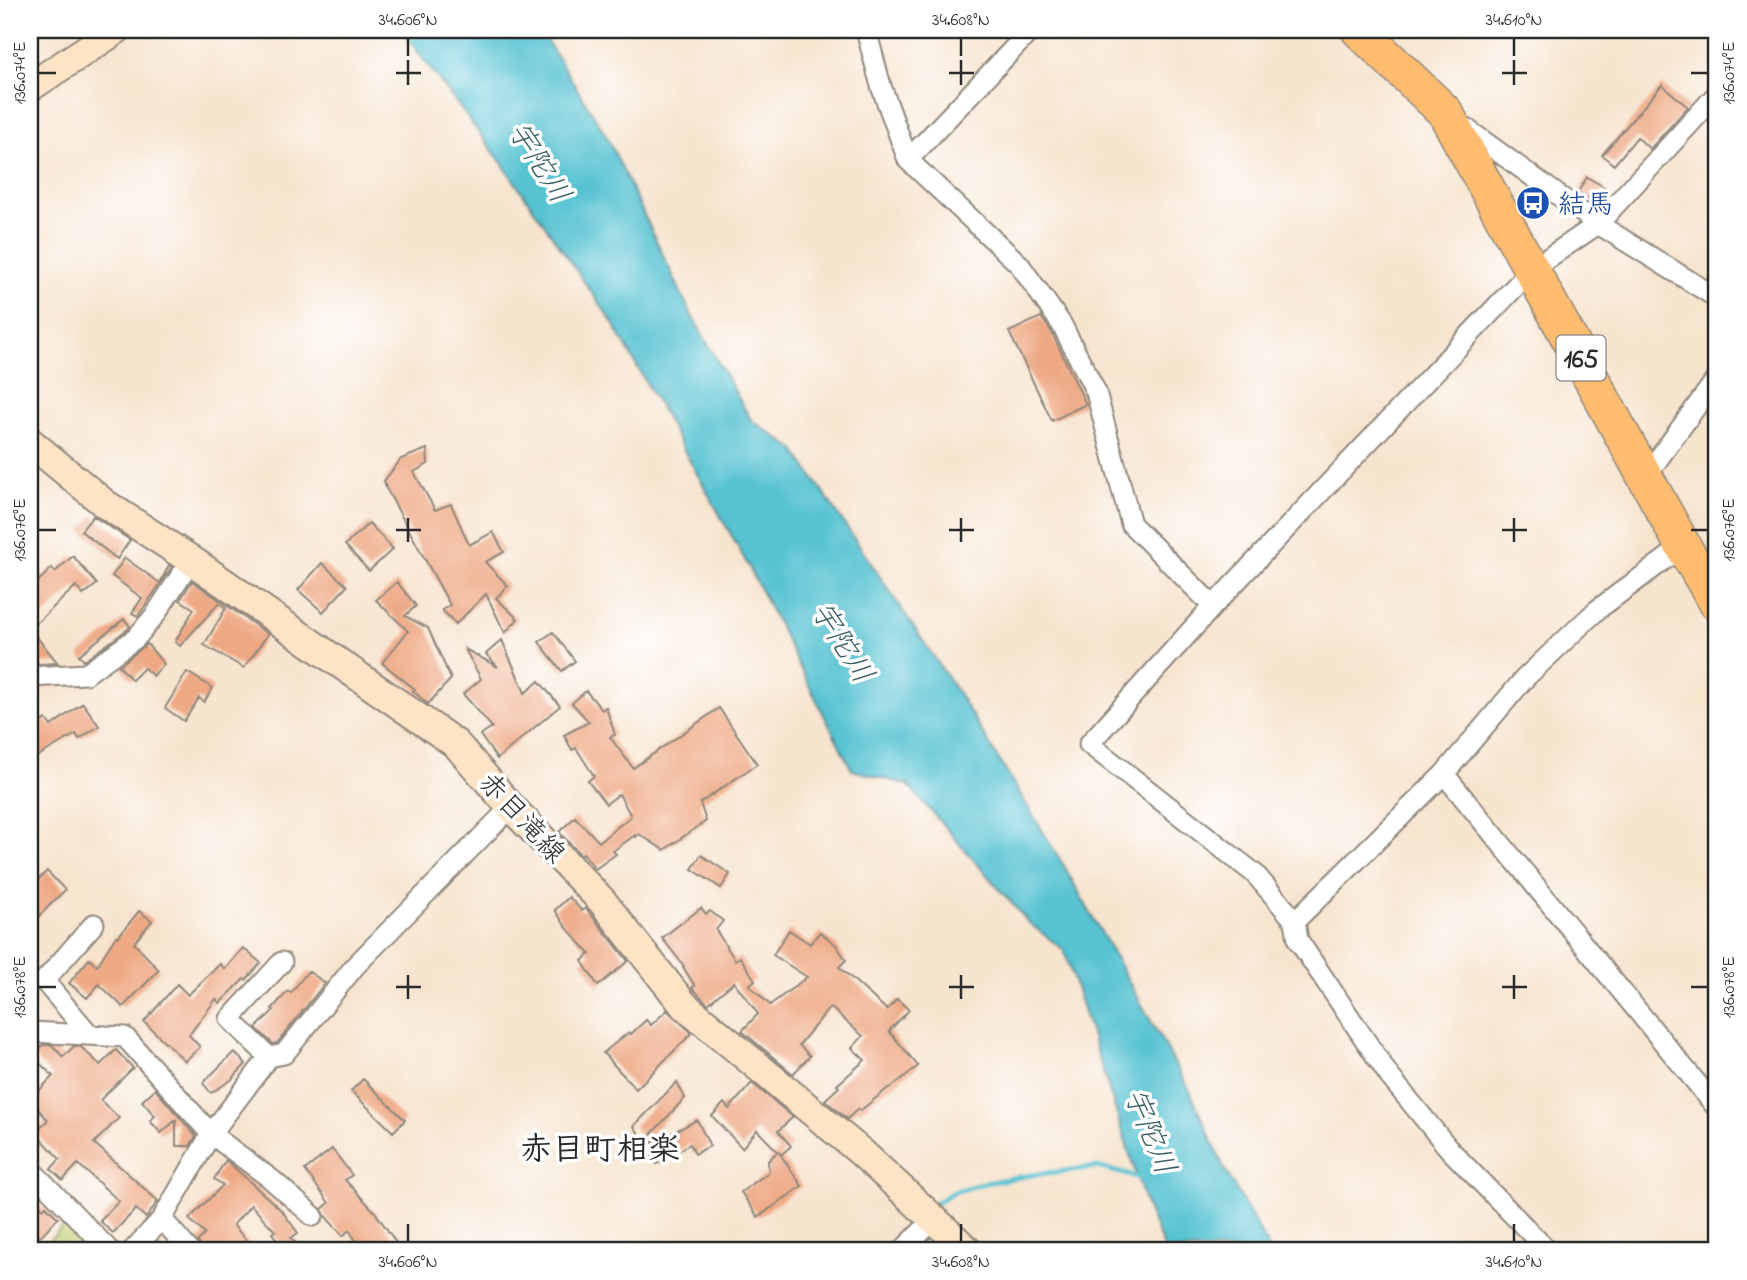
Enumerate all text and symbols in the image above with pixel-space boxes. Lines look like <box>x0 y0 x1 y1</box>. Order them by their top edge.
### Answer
text: 34.606°N <box>378 8 438 34</box>
text: 34.608°N <box>932 8 990 34</box>
text: 34.610°N <box>1486 8 1542 34</box>
text: 136.074°E <box>8 41 34 105</box>
text: 136.074°E <box>1717 41 1743 105</box>
water label: 宇陀川 <box>495 114 580 213</box>
bus stop icon: 結馬 <box>1514 184 1552 222</box>
place label: 結馬 <box>1558 186 1614 227</box>
road number: 165 <box>1556 336 1606 380</box>
text: 136.076°E <box>8 498 34 562</box>
text: 136.076°E <box>1717 498 1743 562</box>
water label: 宇陀川 <box>798 594 883 693</box>
street label: 赤目滝線 <box>467 764 574 874</box>
text: 136.078°E <box>8 956 34 1018</box>
text: 136.078°E <box>1717 956 1743 1018</box>
water label: 宇陀川 <box>1111 1082 1185 1182</box>
district label: 赤目町相楽 <box>520 1128 680 1175</box>
text: 34.606°N <box>378 1250 438 1276</box>
text: 34.608°N <box>932 1250 990 1276</box>
text: 34.610°N <box>1486 1250 1542 1276</box>

